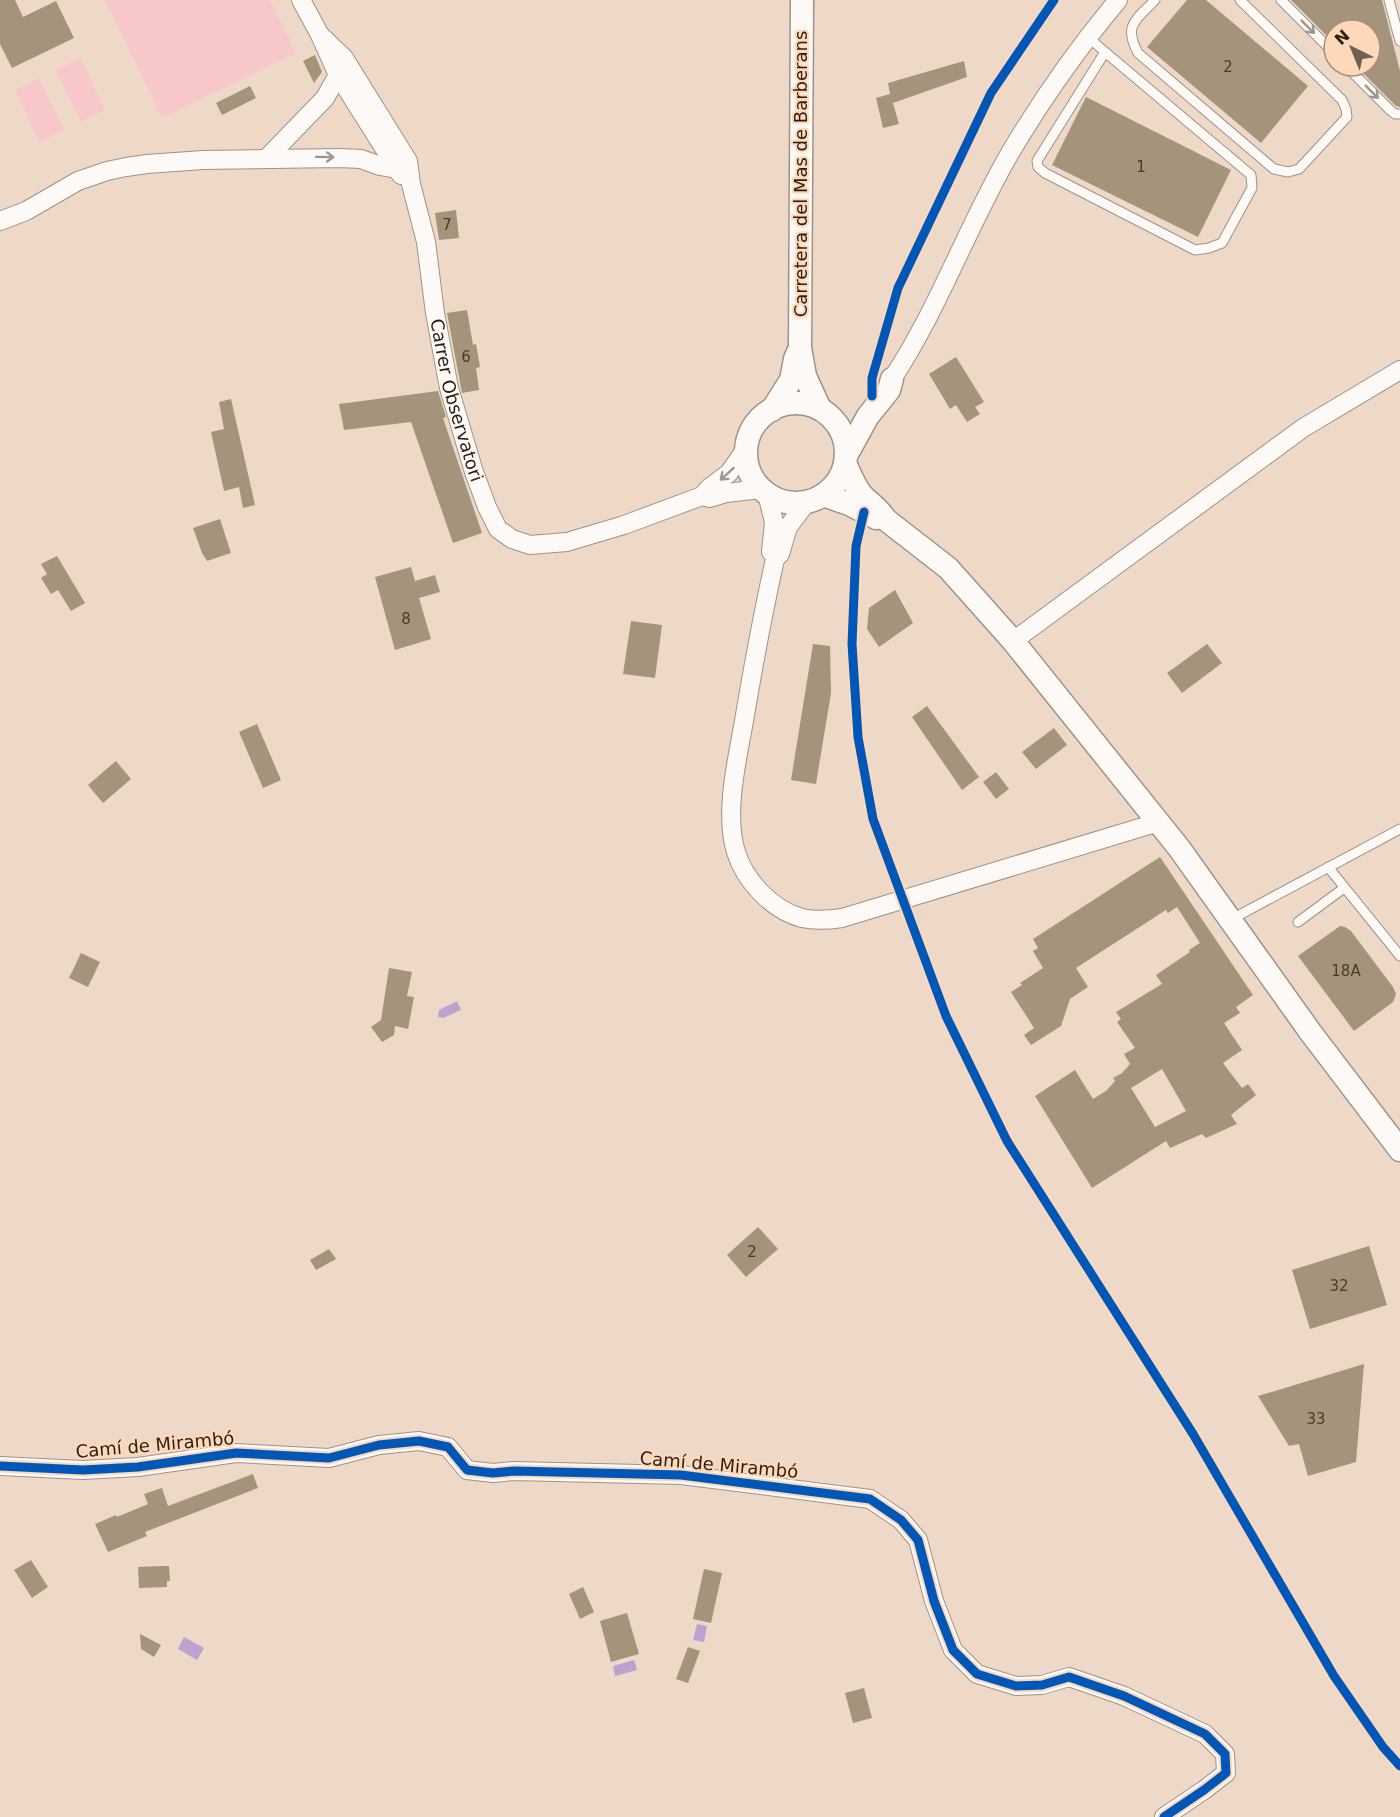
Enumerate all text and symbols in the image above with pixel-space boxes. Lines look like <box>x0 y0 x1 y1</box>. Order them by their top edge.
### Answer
north arrow <box>1322 18 1382 78</box>
one-way arrow <box>1300 19 1315 34</box>
text: N <box>1331 26 1353 49</box>
street label: Carretera del Mas de Barberans <box>790 31 811 317</box>
house number: 2 <box>1223 58 1233 76</box>
one-way arrow <box>1365 85 1380 100</box>
one-way arrow <box>314 151 334 163</box>
house number: 1 <box>1136 158 1146 176</box>
house number: 7 <box>442 216 452 234</box>
street label: Carrer Observatori <box>426 317 488 485</box>
house number: 6 <box>461 348 471 366</box>
one-way arrow <box>720 467 735 481</box>
house number: 8 <box>401 610 411 628</box>
house number: 18A <box>1331 962 1361 980</box>
house number: 2 <box>747 1243 757 1261</box>
house number: 32 <box>1329 1277 1349 1295</box>
house number: 33 <box>1306 1410 1326 1428</box>
street label: Camí de Mirambó <box>75 1427 235 1462</box>
street label: Camí de Mirambó <box>639 1447 799 1482</box>

